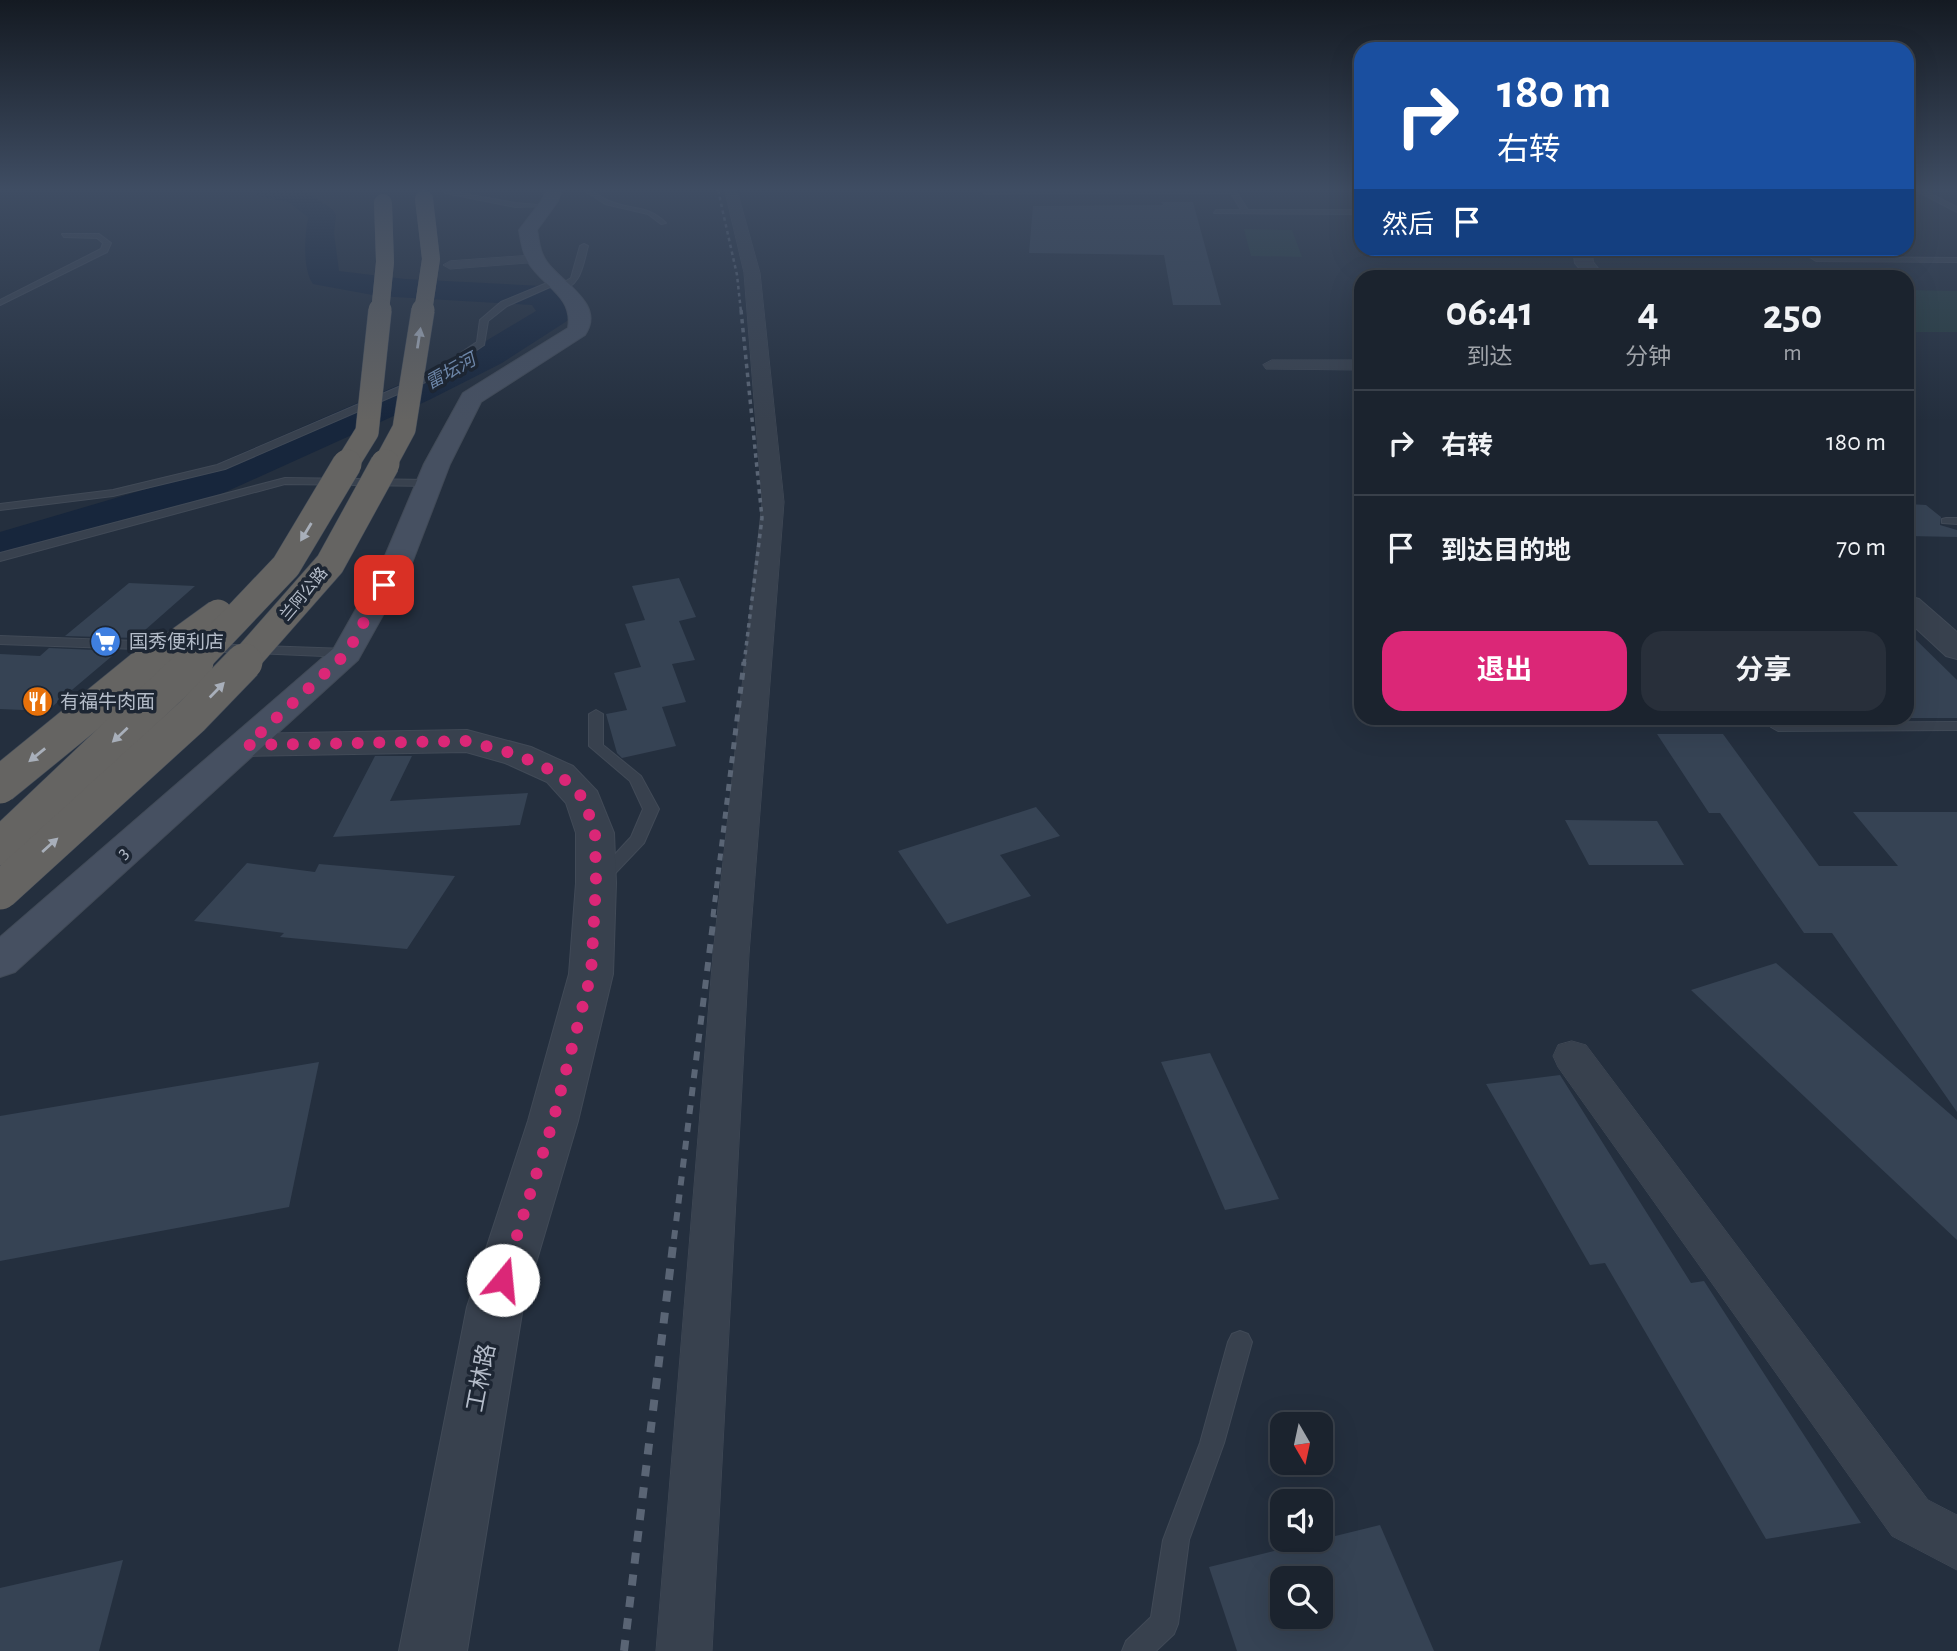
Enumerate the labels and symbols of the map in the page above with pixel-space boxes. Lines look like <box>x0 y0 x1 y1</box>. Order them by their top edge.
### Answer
one-way arrow <box>414 327 425 349</box>
water label: 雷坛河 <box>423 349 482 393</box>
one-way arrow <box>300 523 313 542</box>
pin <box>354 555 414 615</box>
street label: 兰阿公路 <box>277 564 331 624</box>
supermarket icon: 国秀便利店 <box>89 625 123 659</box>
place label: 国秀便利店 <box>129 631 224 652</box>
one-way arrow <box>208 682 224 699</box>
restaurant icon: 有福牛肉面 <box>20 685 54 719</box>
place label: 有福牛肉面 <box>60 692 155 712</box>
one-way arrow <box>112 727 129 743</box>
one-way arrow <box>28 748 46 763</box>
one-way arrow <box>41 838 58 854</box>
street label: 3 <box>114 843 132 863</box>
position arrow <box>466 1243 540 1317</box>
street label: 工林路 <box>462 1342 500 1414</box>
north arrow <box>1270 1412 1334 1475</box>

